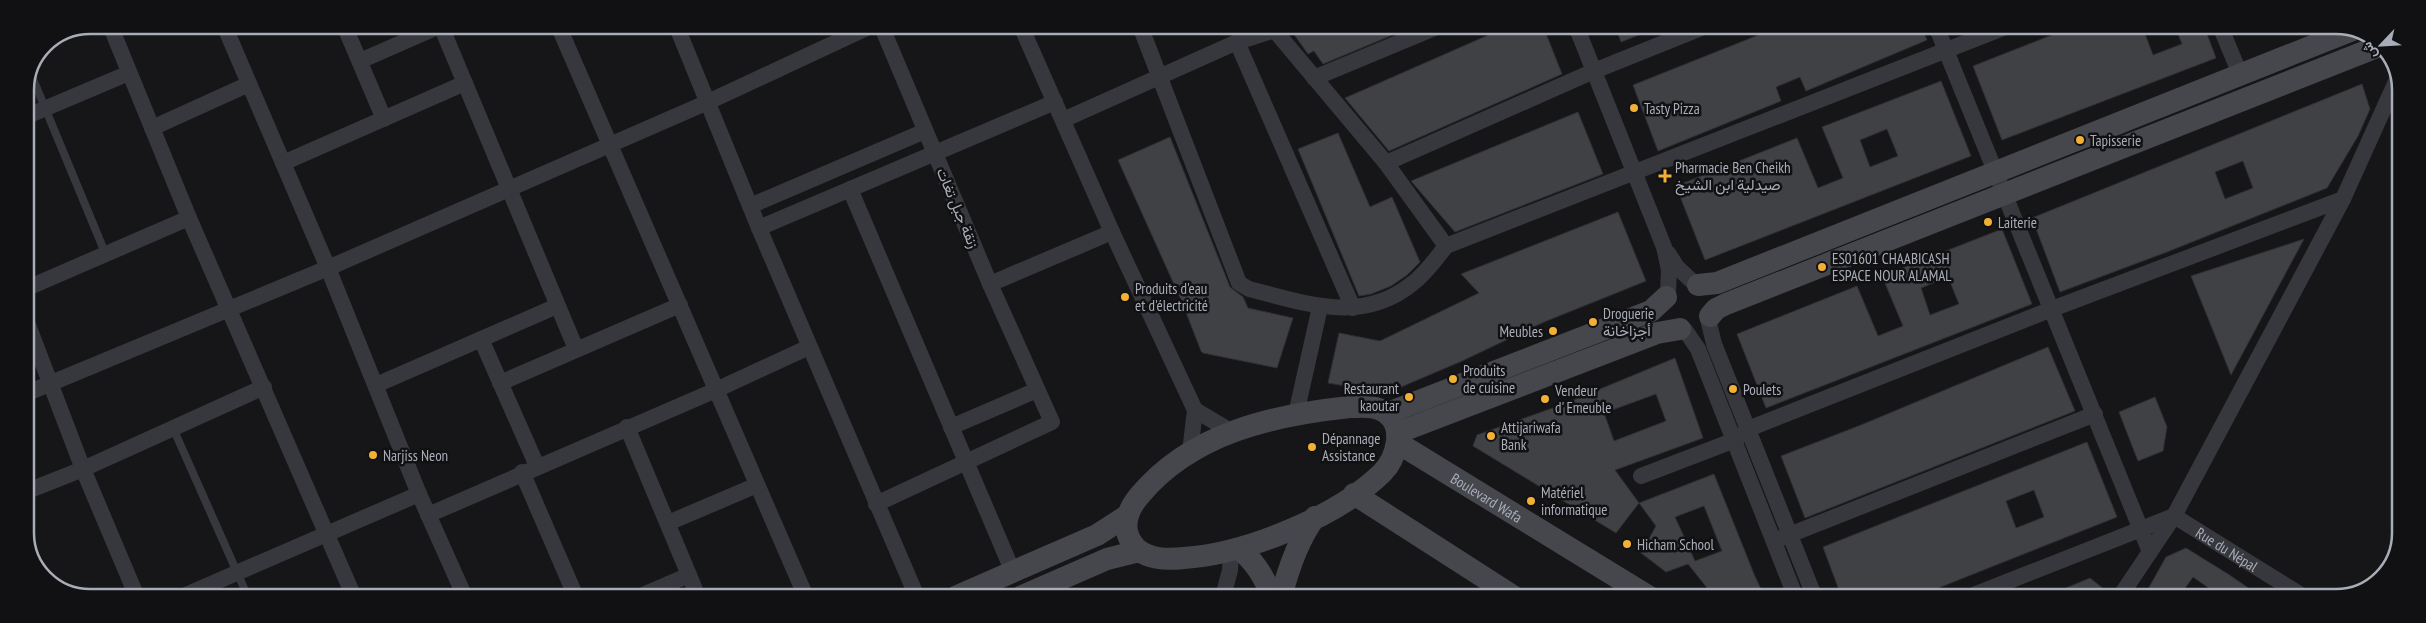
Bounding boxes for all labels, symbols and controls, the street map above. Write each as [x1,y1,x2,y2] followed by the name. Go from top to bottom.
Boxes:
[2356,20,2406,70] north arrow
[2357,39,2381,62] text: ش
[1644,99,1700,118] place label: Tasty Pizza
[1628,102,1640,114] marker: Tasty Pizza
[2090,131,2141,150] place label: Tapisserie
[2074,134,2086,146] marker: Tapisserie
[1675,158,1791,196] place label: Pharmacie Ben Cheikh صيدلية ابن الشيخ
[933,165,983,251] street label: زنقة جبل تغات
[1659,170,1671,182] marker: Pharmacie Ben Cheikh صيدلية ابن الشيخ
[1998,213,2037,232] place label: Laiterie
[1982,216,1994,228] marker: Laiterie
[1832,249,1952,285] place label: ES01601 CHAABICASH ESPACE NOUR ALAMAL
[1816,261,1828,273] marker: ES01601 CHAABICASH ESPACE NOUR ALAMAL
[1135,279,1208,315] place label: Produits d'eau et d'électricité
[1119,291,1131,303] marker: Produits d'eau et d'électricité
[1603,304,1654,340] place label: Droguerie أجزاخانة
[1587,316,1599,328] marker: Droguerie أجزاخانة
[1499,322,1543,341] place label: Meubles
[1547,325,1559,337] marker: Meubles
[1463,361,1515,397] place label: Produits de cuisine
[1447,373,1459,385] marker: Produits de cuisine
[1344,379,1400,415] place label: Restaurant kaoutar
[1743,380,1781,399] place label: Poulets
[1554,381,1612,417] place label: Vendeur d' Emeuble
[1727,383,1739,395] marker: Poulets
[1403,391,1415,403] marker: Restaurant kaoutar
[1539,393,1551,405] marker: Vendeur d' Emeuble
[1501,418,1561,454] place label: Attijariwafa Bank
[1322,429,1380,465] place label: Dépannage Assistance
[1485,430,1497,442] marker: Attijariwafa Bank
[1306,441,1318,453] marker: Dépannage Assistance
[383,446,448,465] place label: Narjiss Neon
[367,449,379,461] marker: Narjiss Neon
[1447,468,1526,526] street label: Boulevard Wafa
[1541,483,1608,519] place label: Matériel informatique
[1525,495,1537,507] marker: Matériel informatique
[2192,522,2262,576] street label: Rue du Népal
[1637,535,1715,554] place label: Hicham School
[1621,538,1633,550] marker: Hicham School

